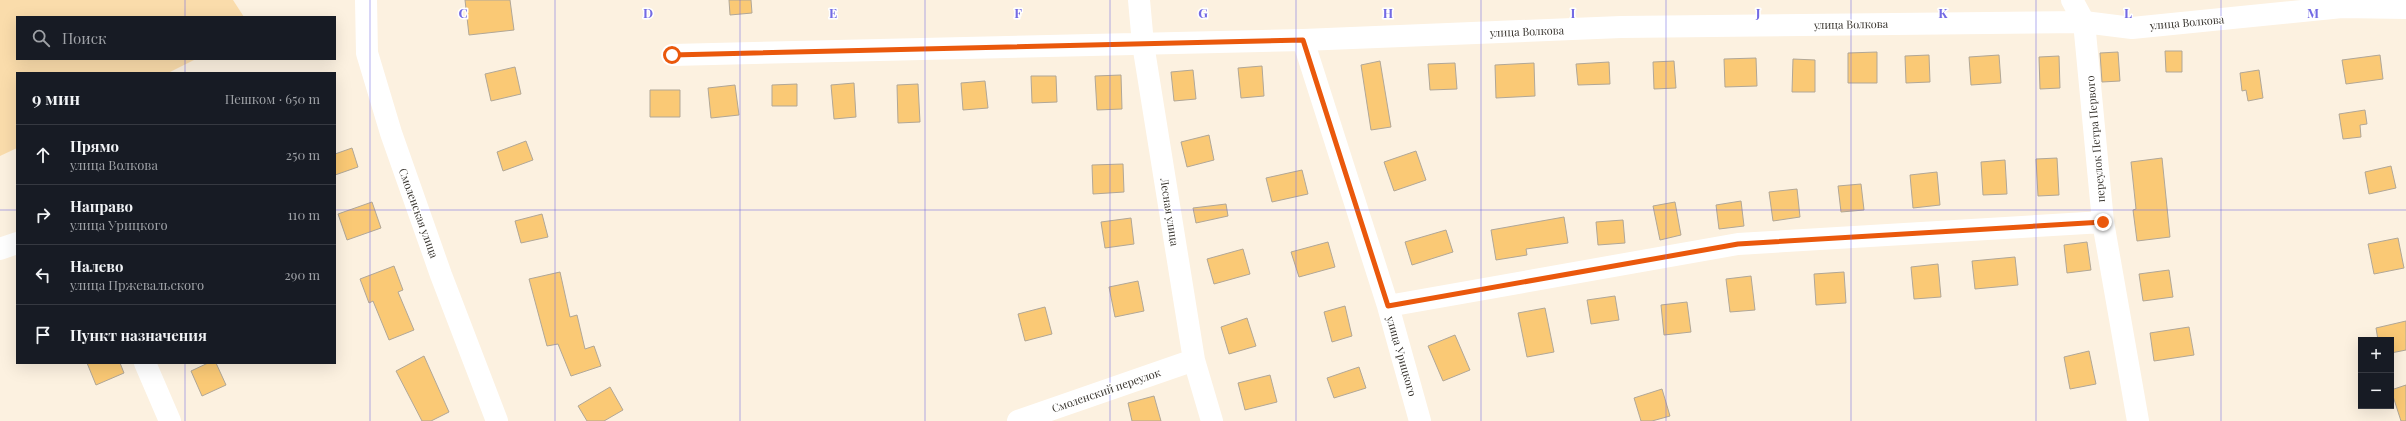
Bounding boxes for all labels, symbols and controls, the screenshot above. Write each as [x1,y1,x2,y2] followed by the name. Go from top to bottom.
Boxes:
[458,4,468,21] text: C
[643,4,653,21] text: D
[829,4,837,21] text: E
[1014,4,1022,21] text: F
[1198,4,1208,21] text: G
[1383,4,1393,21] text: H
[1571,4,1576,21] text: I
[1755,4,1761,21] text: J
[1938,4,1948,21] text: K
[2124,4,2132,21] text: L
[2307,4,2319,21] text: M
[2148,11,2225,33] street label: улица Волкова
[16,16,336,60] search box
[1813,16,1889,32] street label: улица Волкова
[1489,22,1565,40] street label: улица Волкова
[30,27,52,49] icon: search
[62,28,107,48] text: Поиск
[663,46,681,64] route start
[2082,75,2108,203] street label: переулок Петра Первого
[32,87,80,109] text: 9 мин
[225,90,320,107] text: Пешком · 650 m
[70,136,119,156] text: Прямо
[32,144,54,166] icon: ahead
[286,146,320,163] text: 250 m
[70,156,158,173] text: улица Волкова
[396,166,442,260] street label: Смоленская улица
[1157,176,1183,248] street label: Лесная улица
[70,196,133,216] text: Направо
[32,204,54,226] icon: right
[288,206,320,223] text: 110 m
[2094,213,2112,231] route end
[70,216,168,233] text: улица Урицкого
[70,256,123,276] text: Налево
[32,264,54,286] icon: left
[285,266,320,283] text: 290 m
[70,276,204,293] text: улица Пржевальского
[1383,313,1421,398] street label: улица Урицкого
[32,324,54,346] icon: arrive
[70,325,207,345] text: Пункт назначения
[2358,337,2394,409] map controls
[2358,337,2394,373] button: +
[1050,364,1163,416] street label: Смоленский переулок
[2358,373,2394,409] button: −

